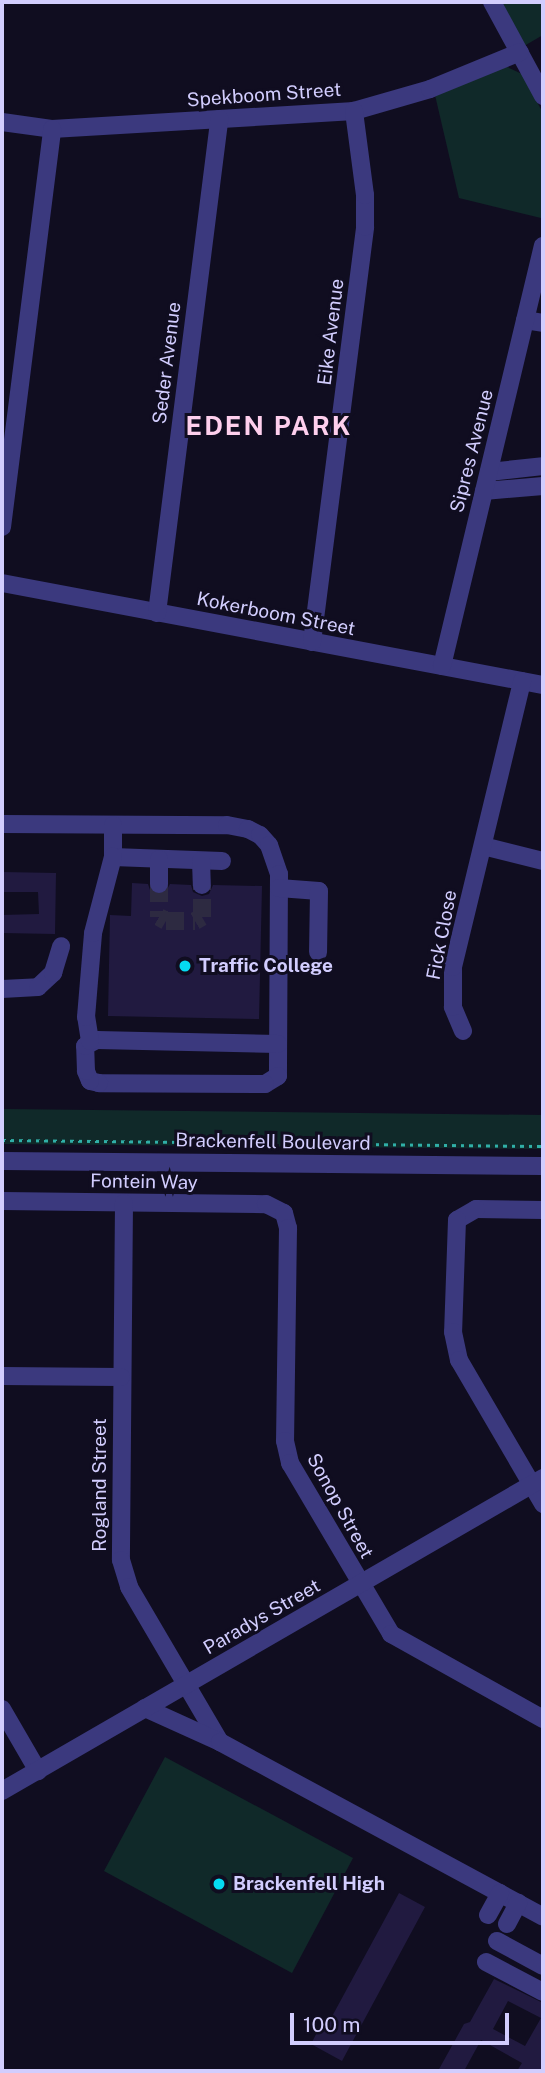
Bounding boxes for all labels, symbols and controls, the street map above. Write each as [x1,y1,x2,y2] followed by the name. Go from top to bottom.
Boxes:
[186,78,342,112] street label: Spekboom Street
[313,277,349,387] street label: Eike Avenue
[148,301,186,425] street label: Seder Avenue
[446,387,498,515] street label: Sipres Avenue
[187,410,351,442] district label: EDEN PARK
[195,587,357,641] street label: Kokerboom Street
[422,888,462,982] street label: Fick Close
[199,955,333,977] place label: Traffic College
[177,958,193,974] marker: Traffic College
[175,1129,371,1155] street label: Brackenfell Boulevard
[90,1170,198,1194] street label: Fontein Way
[89,1418,111,1552] street label: Rogland Street
[302,1449,378,1563] street label: Sonop Street
[200,1574,324,1660] street label: Paradys Street
[233,1873,385,1895] place label: Brackenfell High
[211,1876,227,1892] marker: Brackenfell High
[293,2000,512,2044] scale bar
[303,2012,360,2037] text: 100 m

